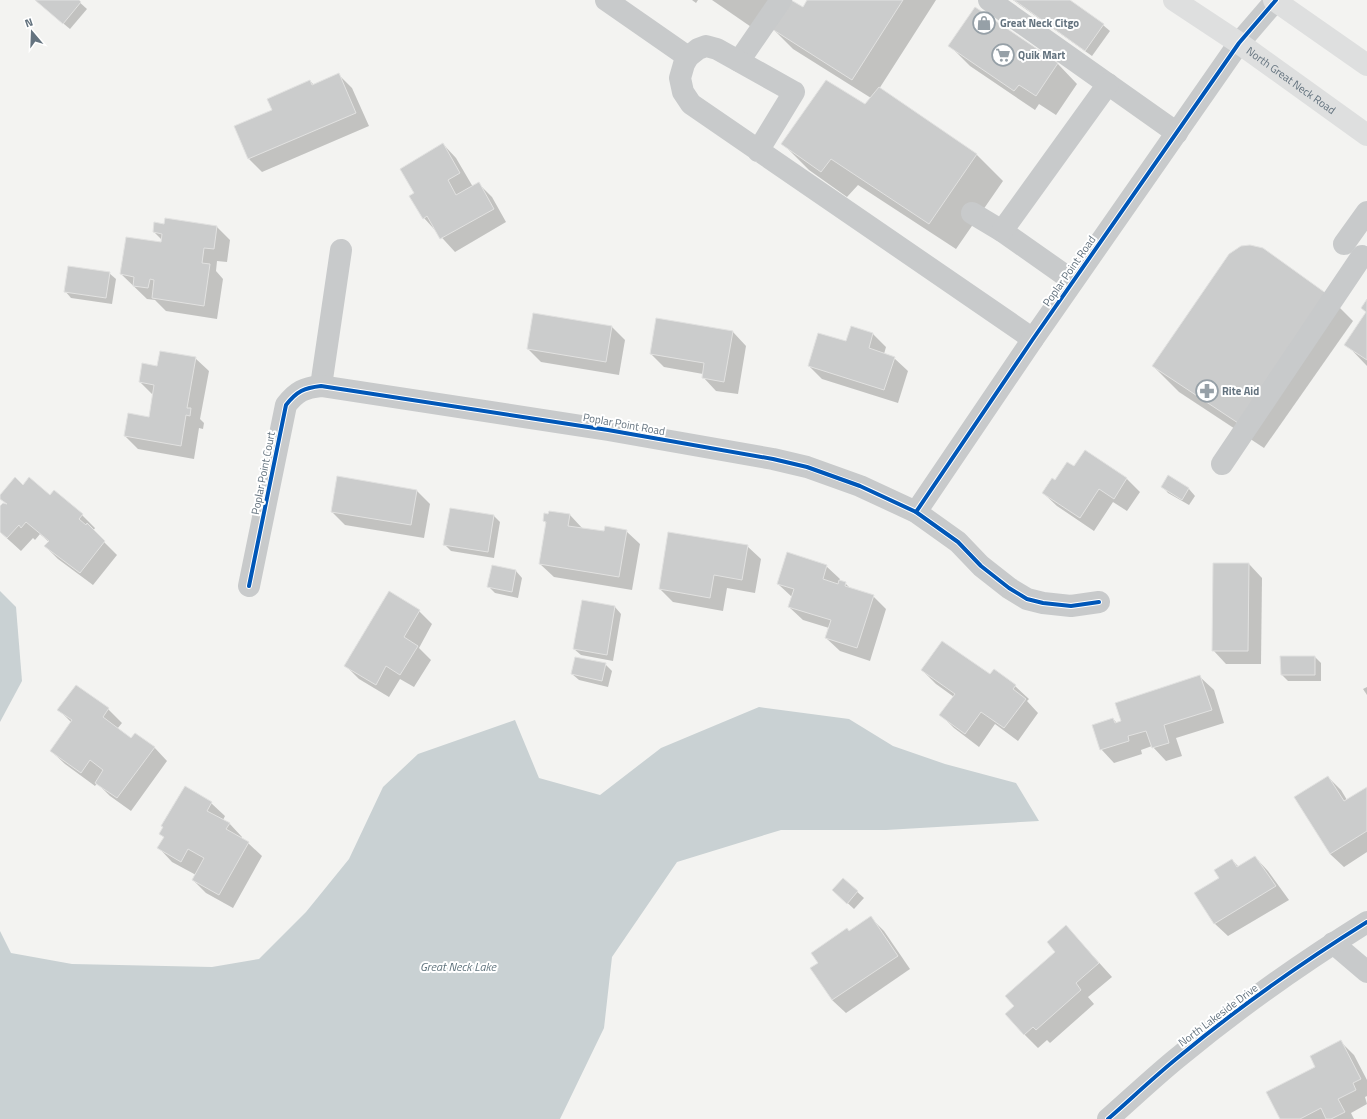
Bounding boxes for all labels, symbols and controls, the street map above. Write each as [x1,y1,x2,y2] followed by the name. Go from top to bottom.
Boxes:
[971,10,997,36] shop icon: Great Neck Citgo
[12,12,52,52] north arrow
[23,14,35,31] text: N
[1000,15,1079,31] place label: Great Neck Citgo
[990,42,1016,68] supermarket icon: Quik Mart
[1243,43,1339,118] street label: North Great Neck Road
[1018,47,1065,63] place label: Quik Mart
[1039,232,1099,310] street label: Poplar Point Road
[1194,378,1220,404] pharmacy icon: Rite Aid
[1222,383,1259,399] place label: Rite Aid
[582,409,666,439] street label: Poplar Point Road
[247,430,279,516] street label: Poplar Point Court
[420,957,498,976] water label: Great Neck Lake
[1175,979,1262,1050] street label: North Lakeside Drive

